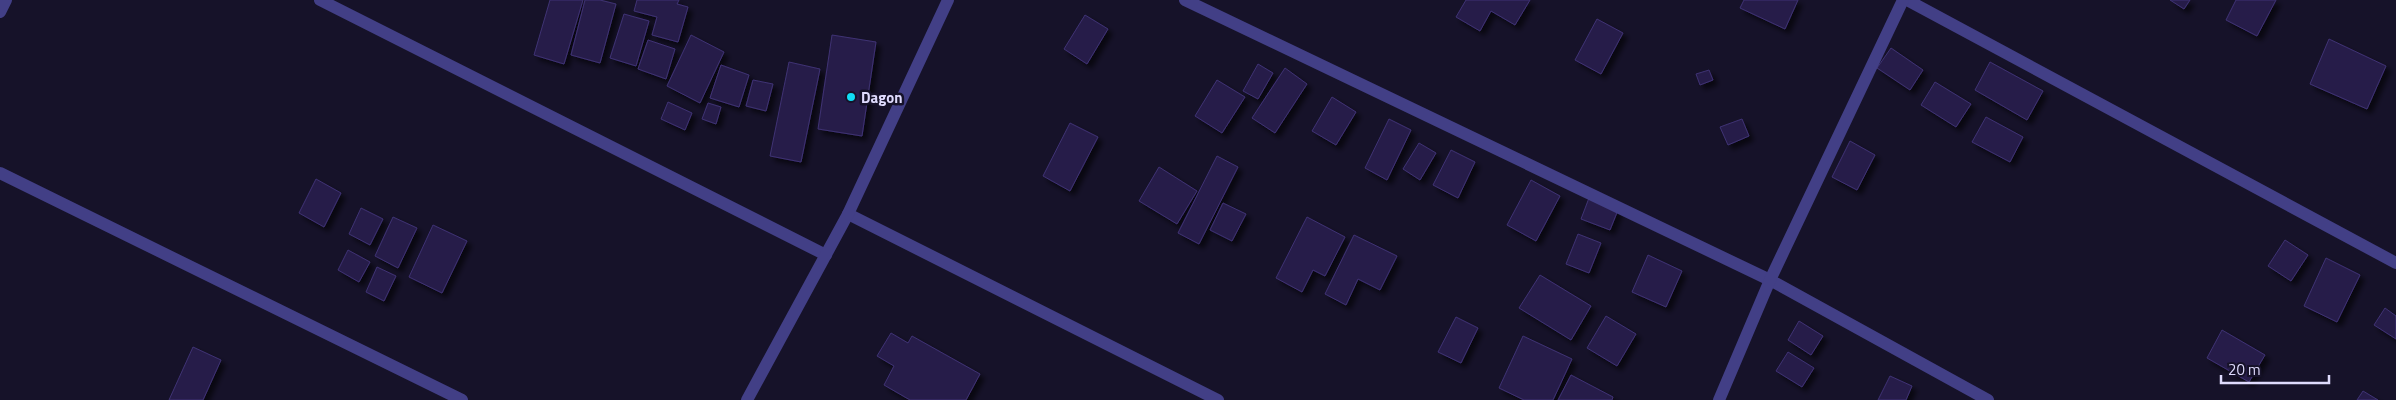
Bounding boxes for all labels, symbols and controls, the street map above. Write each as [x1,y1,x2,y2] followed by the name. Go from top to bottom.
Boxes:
[861,86,903,109] place label: Dagon
[845,91,857,103] marker: Dagon
[2221,352,2328,384] scale bar
[2228,358,2261,381] text: 20 m

